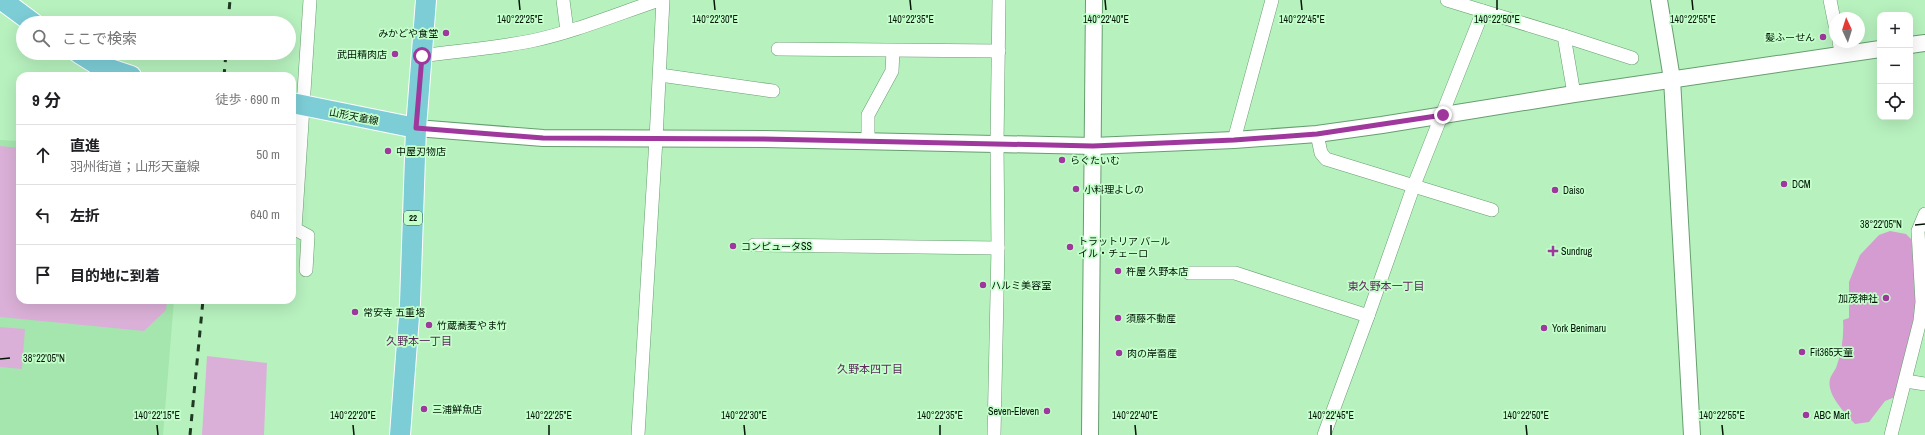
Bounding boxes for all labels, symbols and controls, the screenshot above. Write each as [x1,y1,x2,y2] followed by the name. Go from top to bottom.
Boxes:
[1829,12,1865,48] north arrow
[1877,12,1913,120] map controls
[1877,12,1913,48] button: +
[497,13,543,26] text: 140°22'25"E
[692,13,738,26] text: 140°22'30"E
[888,13,934,26] text: 140°22'35"E
[1083,13,1129,26] text: 140°22'40"E
[1279,13,1325,26] text: 140°22'45"E
[1474,13,1520,26] text: 140°22'50"E
[1670,13,1716,26] text: 140°22'55"E
[16,16,296,60] search box
[30,27,52,49] icon: search
[378,27,438,40] place label: みかどや食堂
[62,28,137,49] text: ここで検索
[441,28,451,38] marker: みかどや食堂
[1765,31,1815,44] place label: 髪ふーせん
[1818,32,1828,42] marker: 髪ふーせん
[413,47,431,65] route start
[337,48,387,61] place label: 武田精肉店
[1877,48,1913,84] button: −
[390,49,400,59] marker: 武田精肉店
[1877,84,1913,120] button: locate
[32,88,61,111] text: 9 分
[215,91,280,108] text: 徒歩 · 690 m
[328,105,380,128] street label: 山形天童線
[1434,106,1452,124] route end
[70,135,100,156] text: 直進
[32,144,54,166] icon: ahead
[396,145,446,158] place label: 中屋刃物店
[256,146,280,163] text: 50 m
[383,146,393,156] marker: 中屋刃物店
[1070,154,1120,167] place label: らぐたいむ
[1057,155,1067,165] marker: らぐたいむ
[70,158,200,175] text: 羽州街道；山形天童線
[1792,178,1811,191] place label: DCM
[1779,179,1789,189] marker: DCM
[1084,183,1144,196] place label: 小料理よしの
[1071,184,1081,194] marker: 小料理よしの
[1563,184,1585,197] place label: Daiso
[1550,185,1560,195] marker: Daiso
[32,204,54,226] icon: left
[70,205,100,226] text: 左折
[250,206,280,223] text: 640 m
[404,211,422,225] road number: 22
[1860,218,1902,231] text: 38°22'05"N
[1078,235,1170,260] place label: トラットリア バール イル・チェーロ
[741,240,812,253] place label: コンピュータSS
[728,241,738,251] marker: コンピュータSS
[1065,242,1075,252] marker: トラットリア バール イル・チェーロ
[1561,245,1592,258] place label: Sundrug
[1548,246,1558,256] marker: Sundrug
[32,264,54,286] icon: arrive
[70,265,160,286] text: 目的地に到着
[1126,265,1188,278] place label: 杵屋 久野本店
[1113,266,1123,276] marker: 杵屋 久野本店
[991,279,1051,292] place label: ハルミ美容室
[1348,279,1425,293] district label: 東久野本一丁目
[978,280,988,290] marker: ハルミ美容室
[1838,292,1878,305] place label: 加茂神社
[1881,293,1891,303] marker: 加茂神社
[363,306,425,319] place label: 常安寺 五重塔
[350,307,360,317] marker: 常安寺 五重塔
[1126,312,1176,325] place label: 須藤不動産
[1113,313,1123,323] marker: 須藤不動産
[437,319,507,332] place label: 竹蔵蕎麦やま竹
[424,320,434,330] marker: 竹蔵蕎麦やま竹
[1552,322,1606,335] place label: York Benimaru
[1539,323,1549,333] marker: York Benimaru
[386,334,452,348] district label: 久野本一丁目
[1810,346,1853,359] place label: Fit365天童
[1127,347,1177,360] place label: 肉の岸畜産
[1797,347,1807,357] marker: Fit365天童
[1114,348,1124,358] marker: 肉の岸畜産
[23,352,65,365] text: 38°22'05"N
[837,362,903,376] district label: 久野本四丁目
[432,403,482,416] place label: 三浦鮮魚店
[419,404,429,414] marker: 三浦鮮魚店
[988,405,1039,418] place label: Seven-Eleven
[1042,406,1052,416] marker: Seven-Eleven
[134,409,180,422] text: 140°22'15"E
[330,409,376,422] text: 140°22'20"E
[526,409,572,422] text: 140°22'25"E
[721,409,767,422] text: 140°22'30"E
[917,409,963,422] text: 140°22'35"E
[1112,409,1158,422] text: 140°22'40"E
[1308,409,1354,422] text: 140°22'45"E
[1503,409,1549,422] text: 140°22'50"E
[1699,409,1745,422] text: 140°22'55"E
[1813,409,1850,422] place label: ABC Mart
[1801,410,1811,420] marker: ABC Mart

